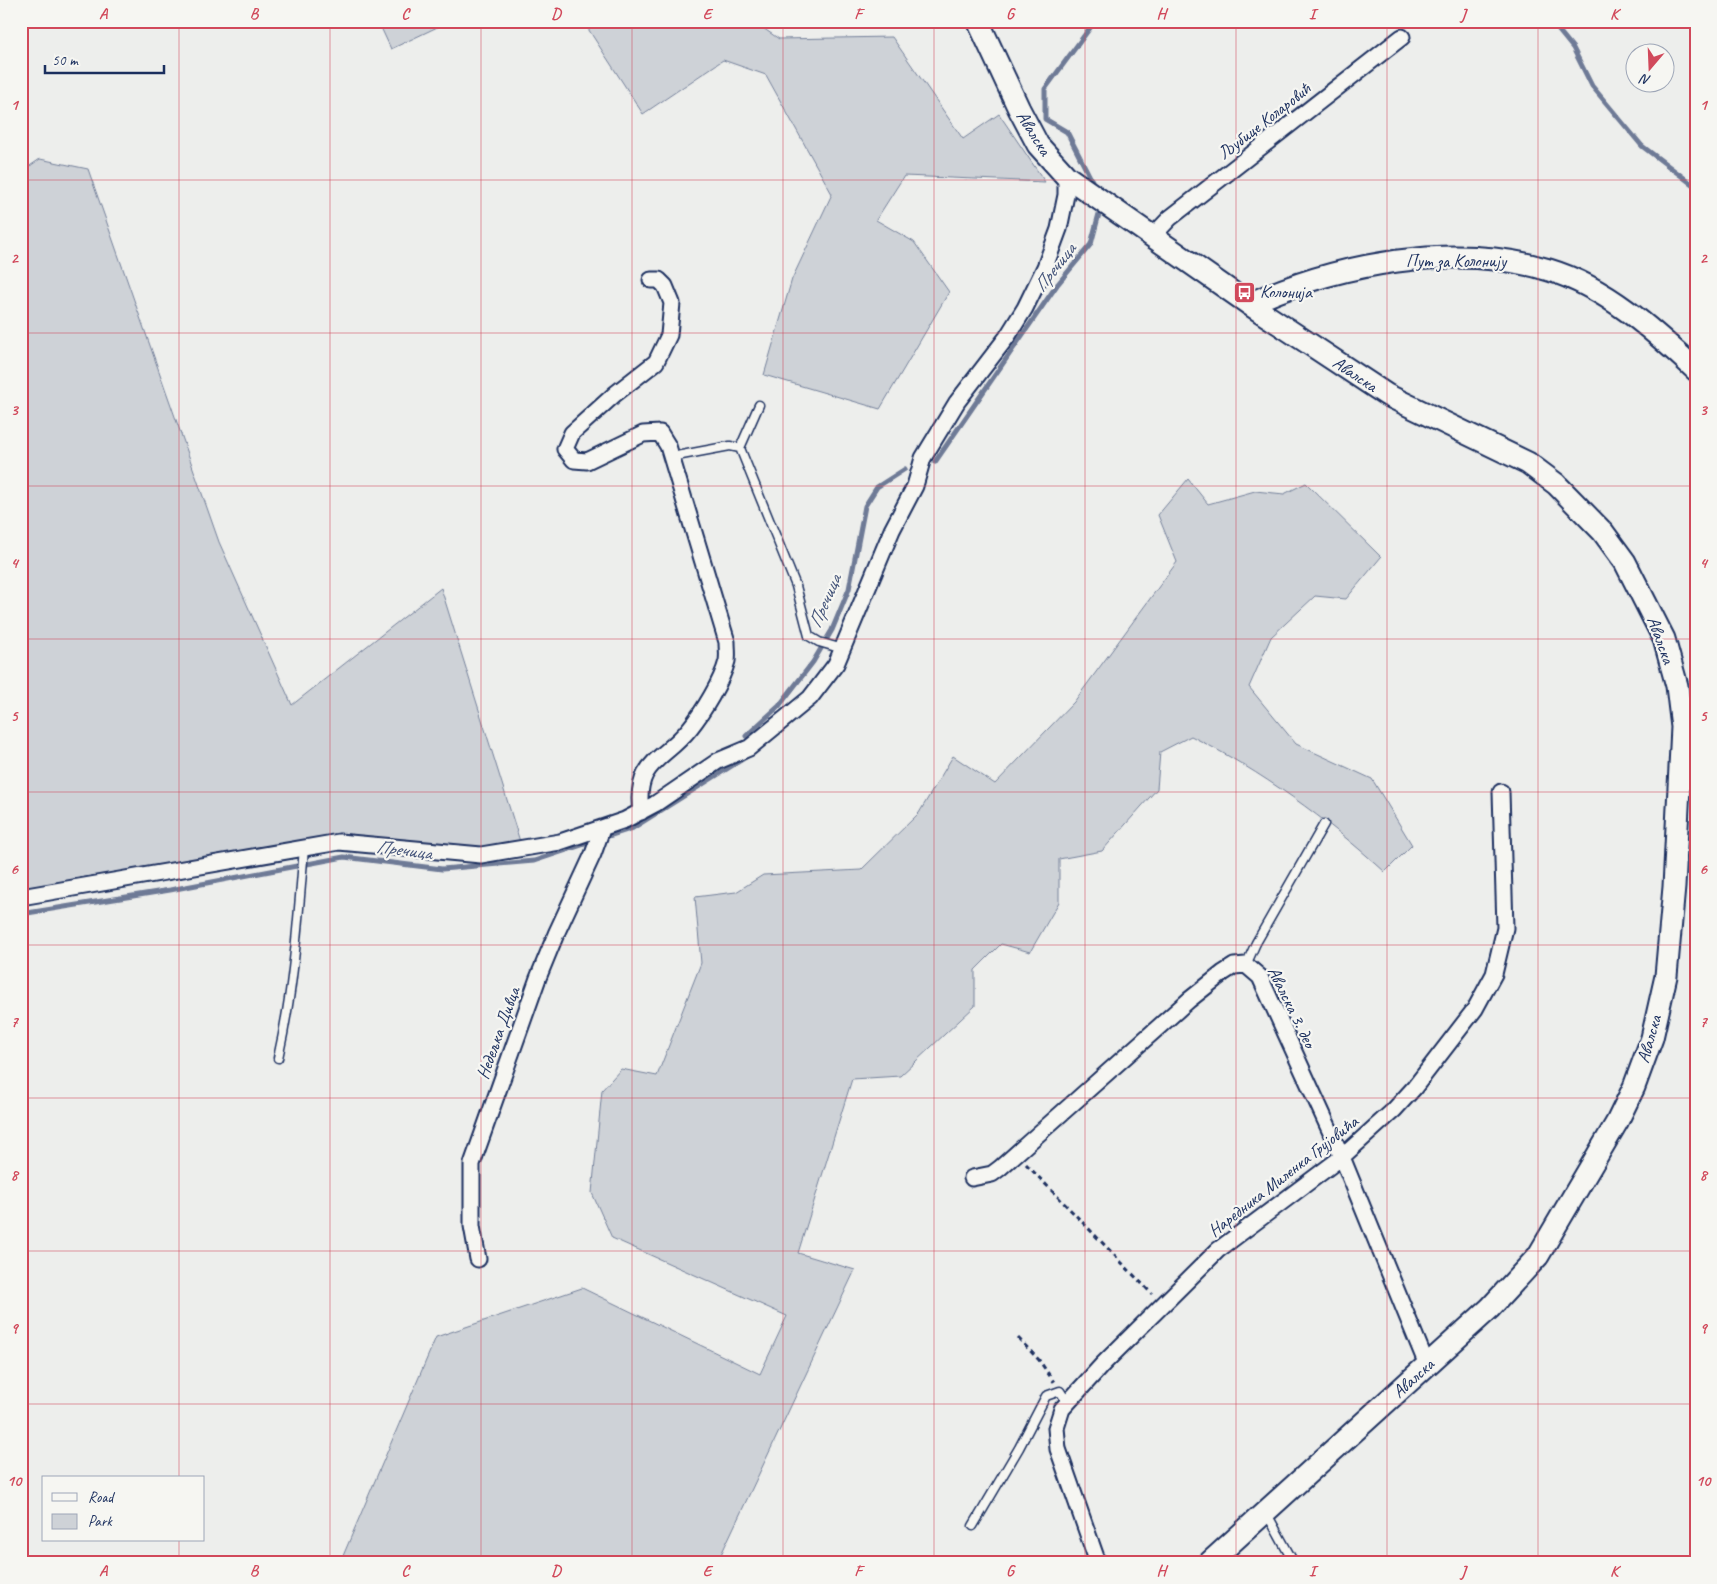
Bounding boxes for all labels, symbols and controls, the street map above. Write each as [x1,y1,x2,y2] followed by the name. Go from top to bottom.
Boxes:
[99,4,109,24] text: A
[250,4,260,24] text: B
[401,4,411,24] text: C
[551,4,562,24] text: D
[703,4,714,24] text: E
[854,4,865,24] text: F
[1006,4,1016,24] text: G
[1156,4,1168,24] text: H
[1309,4,1319,24] text: I
[1459,4,1468,24] text: J
[1610,4,1622,24] text: K
[45,42,164,74] scale bar
[1624,42,1674,92] north arrow
[52,51,79,70] text: 50 m
[1637,70,1653,89] text: N
[1213,77,1316,164] street label: Љубице Коларовић
[10,95,19,115] text: 1
[1699,95,1708,115] text: 1
[1012,106,1057,161] street label: Авалска
[1028,237,1083,297] water label: Пречица
[10,248,19,268] text: 2
[1699,248,1708,268] text: 2
[1406,250,1508,273] street label: Пут за Колонију
[1232,280,1256,304] bus stop icon: Колонија
[1260,281,1313,303] place label: Колонија
[1329,351,1383,398] street label: Авалска
[10,400,19,420] text: 3
[1699,400,1708,420] text: 3
[10,553,19,573] text: 4
[1699,553,1708,573] text: 4
[803,569,848,632] water label: Пречица
[1642,613,1680,668] street label: Авалска
[11,706,20,726] text: 5
[1700,706,1709,726] text: 5
[375,835,435,866] water label: Пречица
[10,859,19,879] text: 6
[1699,859,1708,879] text: 6
[1263,963,1322,1053] street label: Авалска 3. део
[471,982,525,1082] street label: Недељка Дивца
[1632,1011,1667,1065] street label: Авалска
[10,1012,19,1032] text: 7
[1699,1012,1708,1032] text: 7
[1204,1110,1363,1241] street label: Наредника Миленка Грујовића
[10,1165,19,1185] text: 8
[1699,1165,1708,1185] text: 8
[10,1318,19,1338] text: 9
[1699,1318,1708,1338] text: 9
[1388,1352,1440,1403] street label: Авалска
[7,1471,23,1491] text: 10
[1696,1471,1712,1491] text: 10
[42,1476,205,1542] legend
[88,1488,115,1507] text: Road
[88,1512,113,1531] text: Park
[99,1561,109,1581] text: A
[250,1561,260,1581] text: B
[401,1561,411,1581] text: C
[551,1561,562,1581] text: D
[703,1561,714,1581] text: E
[854,1561,865,1581] text: F
[1006,1561,1016,1581] text: G
[1156,1561,1168,1581] text: H
[1309,1561,1319,1581] text: I
[1459,1561,1468,1581] text: J
[1610,1561,1622,1581] text: K

